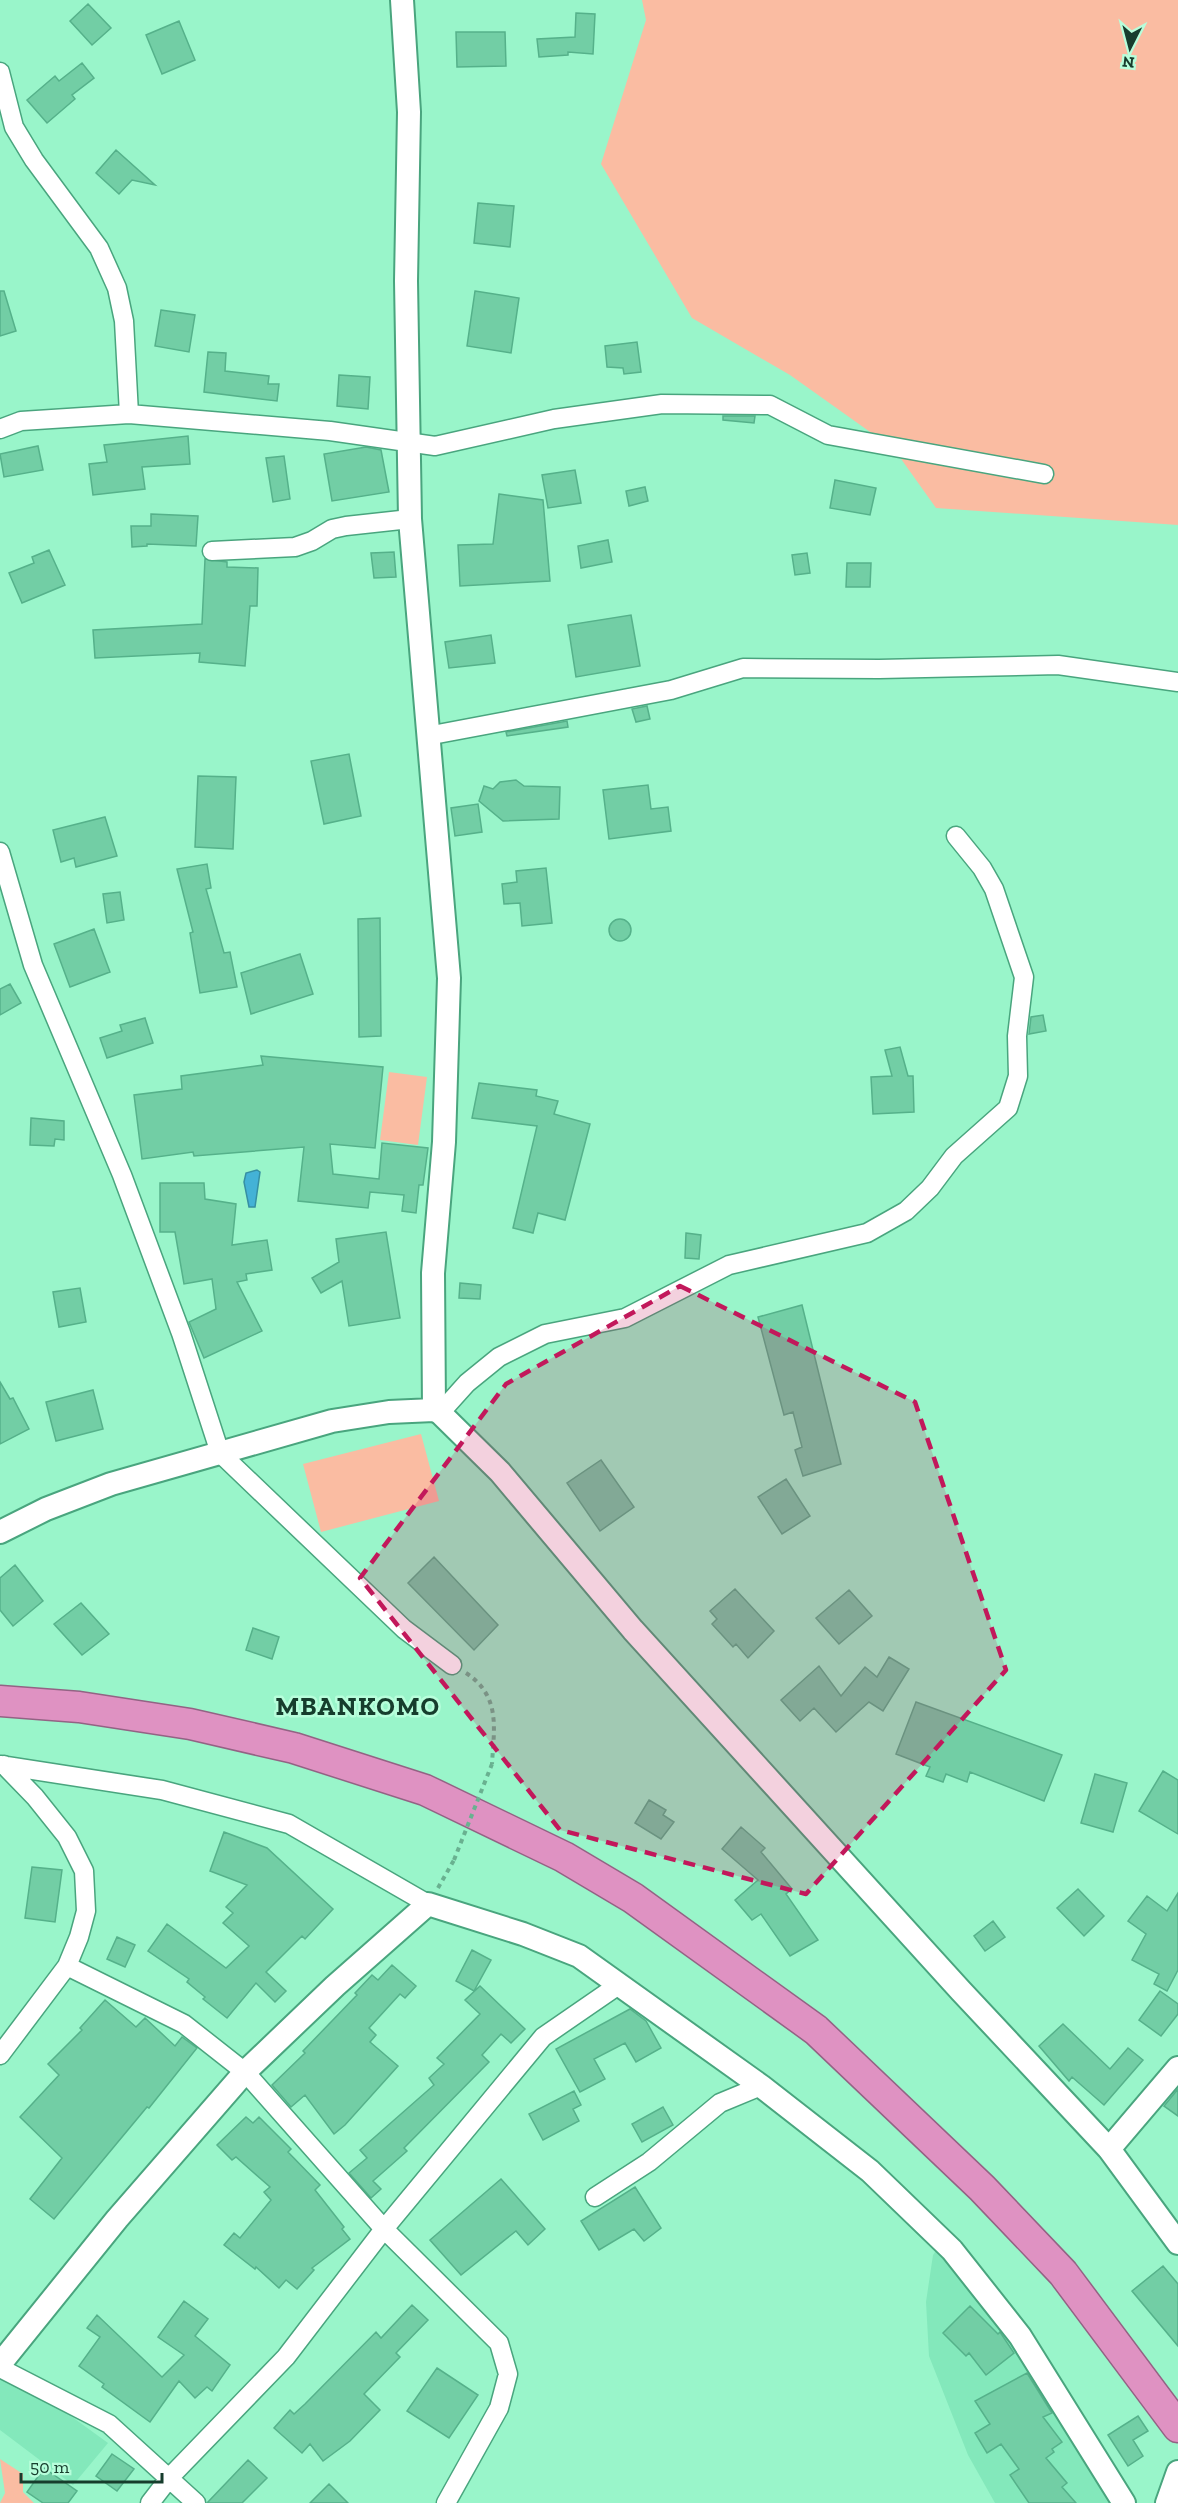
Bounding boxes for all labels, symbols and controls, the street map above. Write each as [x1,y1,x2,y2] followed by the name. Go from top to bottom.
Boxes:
[1100,18,1160,78] north arrow
[1121,52,1136,73] text: N
[275,1690,441,1722] district label: MBANKOMO
[21,2446,162,2484] scale bar
[30,2456,70,2478] text: 50 m

